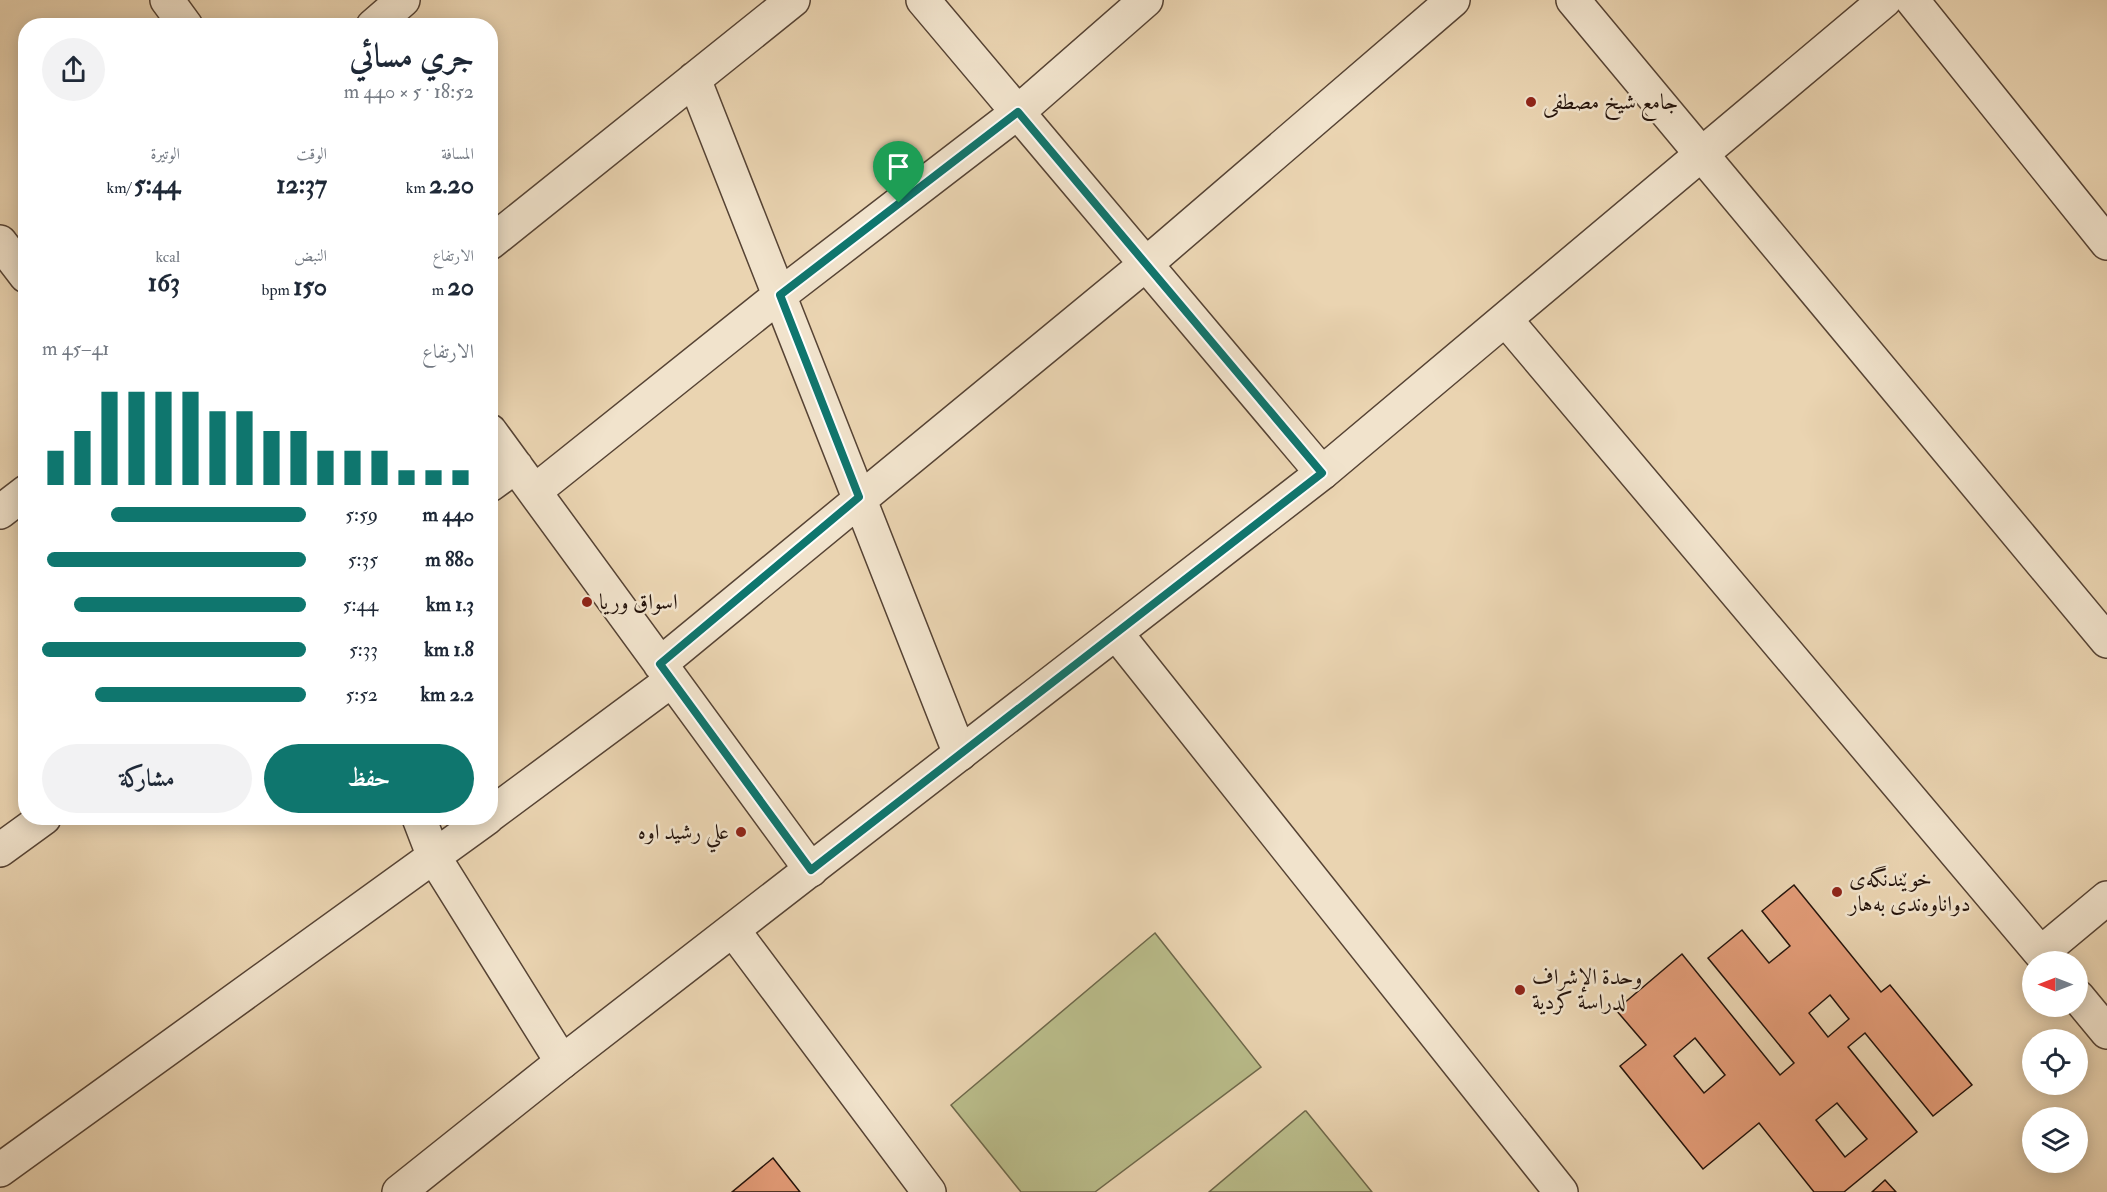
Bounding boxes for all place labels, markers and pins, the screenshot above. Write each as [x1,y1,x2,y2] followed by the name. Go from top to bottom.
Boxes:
[1543,88,1678,121] place label: جامع شيخ مصطفى
[1524,95,1538,109] marker: جامع شيخ مصطفى
[873,141,924,203] pin
[599,588,678,616] place label: اسواق وريا
[580,595,594,609] marker: اسواق وريا
[638,818,729,853] place label: علي رشيد اوه
[734,825,748,839] marker: علي رشيد اوه
[1847,865,1971,918] place label: خوێندنگەی دواناوەندی بەهار
[1830,885,1844,899] marker: خوێندنگەی دواناوەندی بەهار
[1532,963,1642,1016] place label: وحدة الإشراف لدراسة كردية
[1513,983,1527,997] marker: وحدة الإشراف لدراسة كردية

